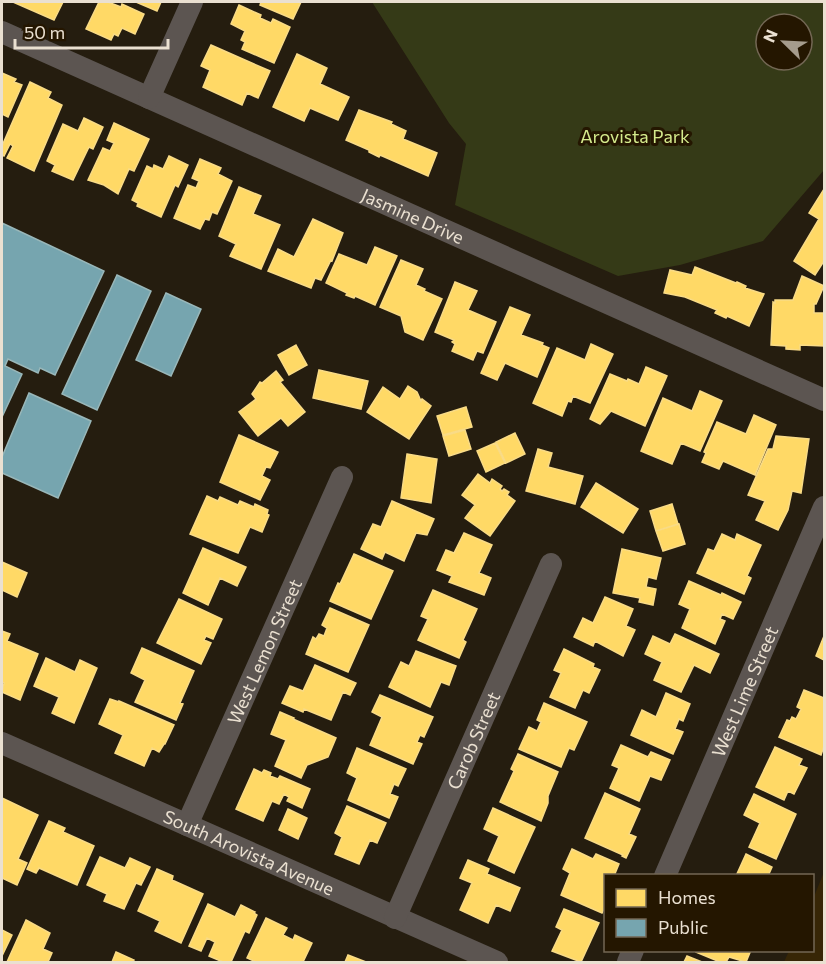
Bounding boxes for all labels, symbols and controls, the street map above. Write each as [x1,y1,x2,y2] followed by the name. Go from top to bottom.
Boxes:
[15,12,168,50] scale bar
[754,12,814,72] north arrow
[24,21,65,43] text: 50 m
[759,26,781,45] text: N
[580,125,690,147] park label: Arovista Park
[358,183,467,248] street label: Jasmine Drive
[222,575,306,727] street label: West Lemon Street
[707,623,782,760] street label: West Lime Street
[442,688,504,793] street label: Carob Street
[160,805,338,900] street label: South Arovista Avenue
[604,874,814,952] legend
[658,886,716,908] text: Homes
[658,916,708,938] text: Public

